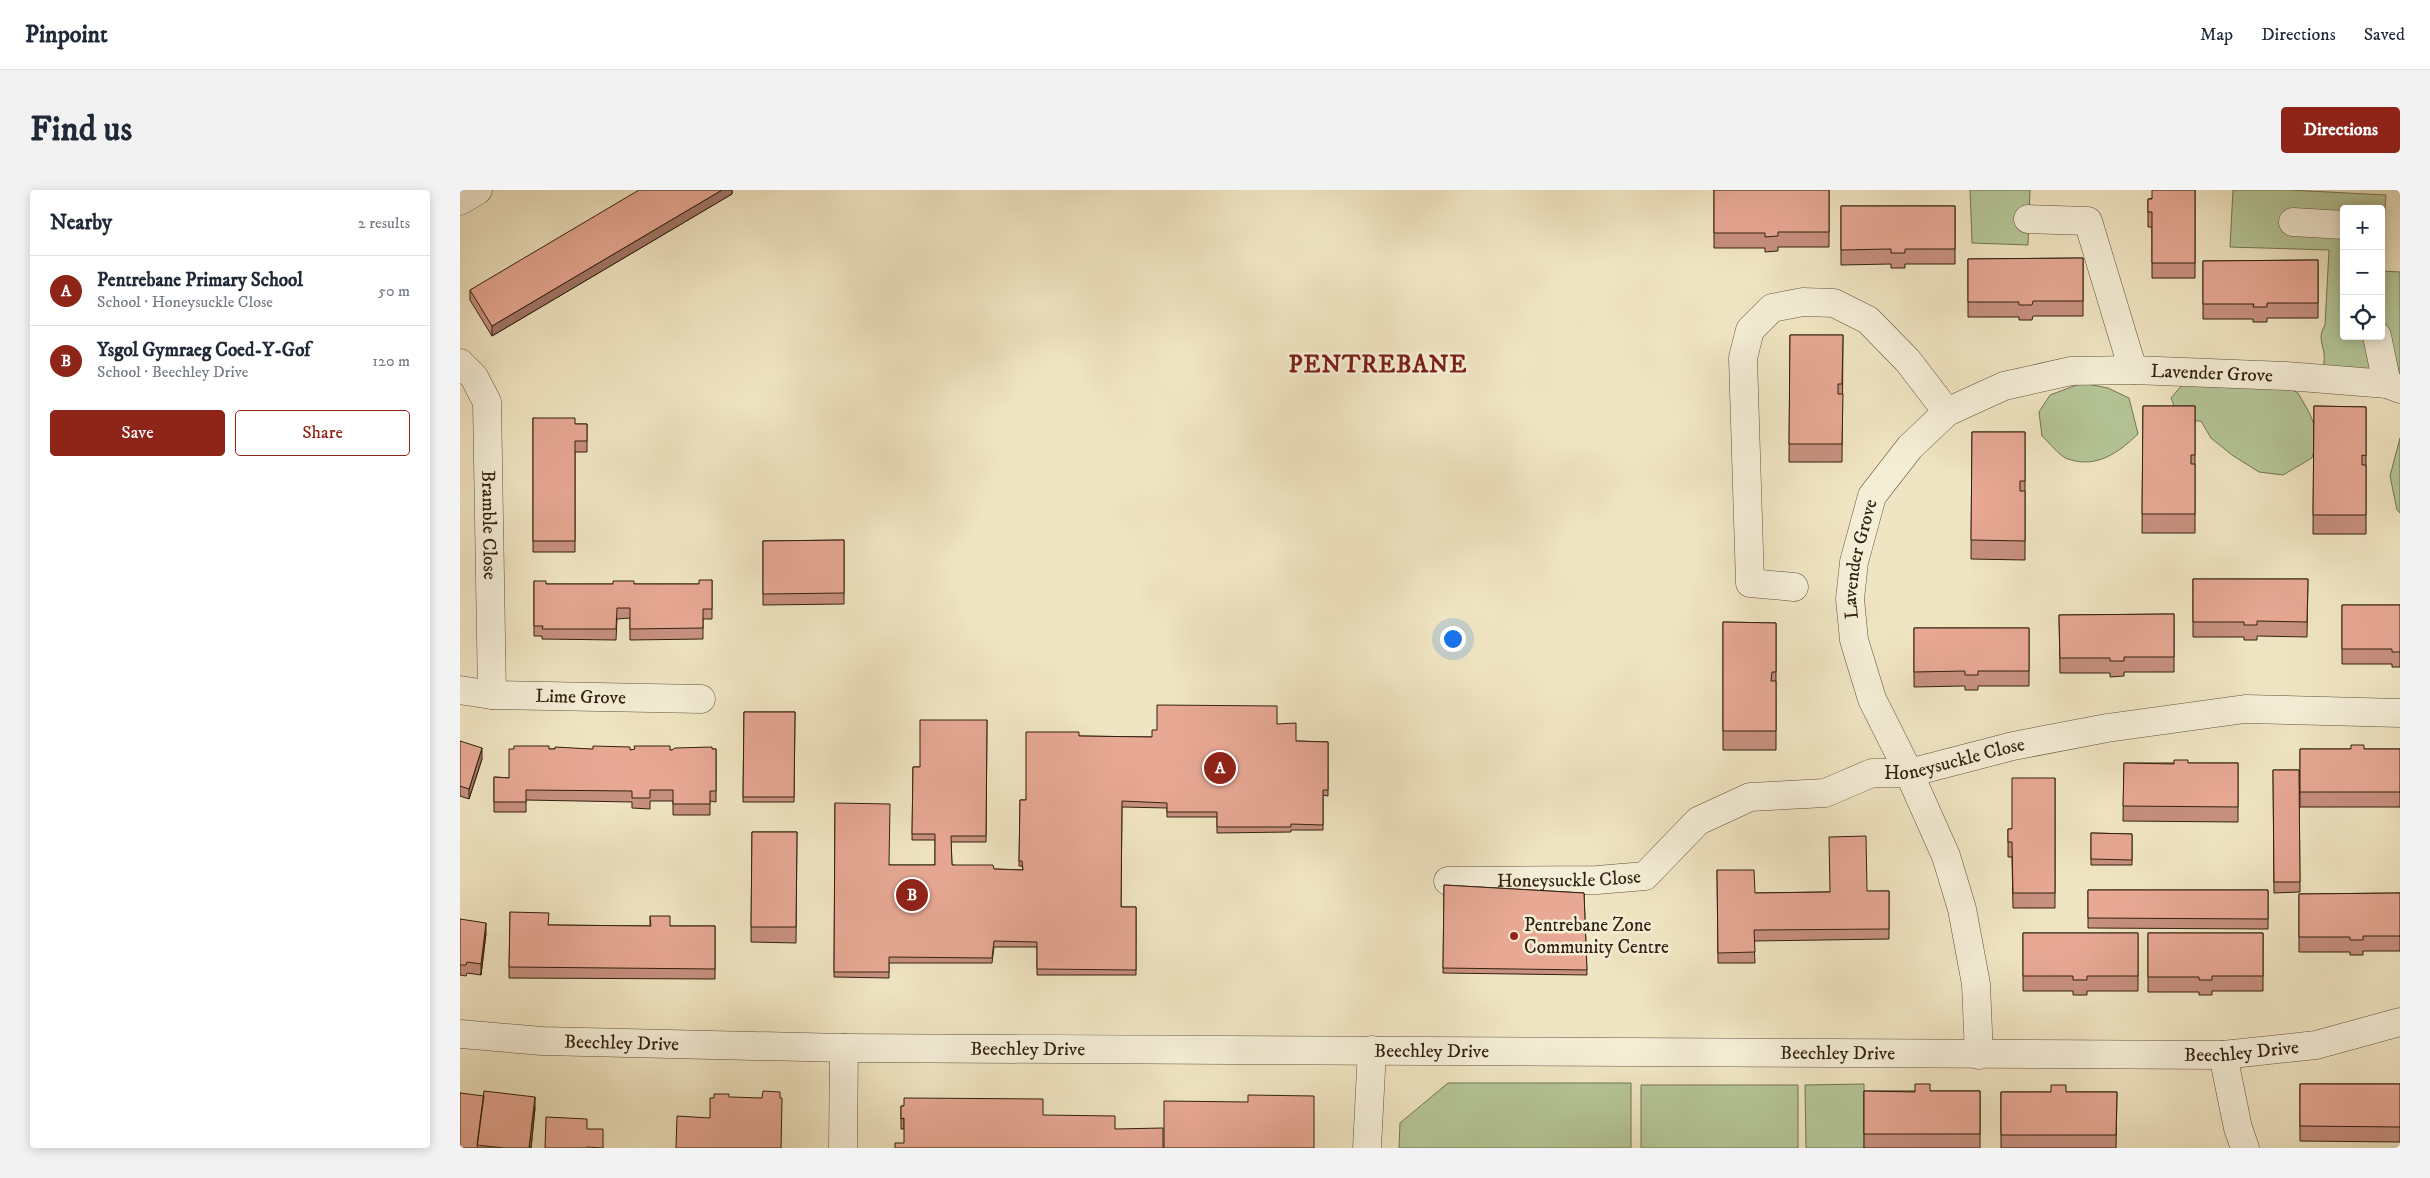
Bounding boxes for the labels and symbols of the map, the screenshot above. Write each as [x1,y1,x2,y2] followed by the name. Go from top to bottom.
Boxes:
[1289,350,1467,380] district label: PENTREBANE
[2150,359,2273,387] street label: Lavender Grove
[477,470,502,580] street label: Bramble Close
[1838,496,1882,620] street label: Lavender Grove
[1440,626,1466,652] your location
[535,684,626,709] street label: Lime Grove
[1884,732,2027,785] street label: Honeysuckle Close
[1204,749,1236,787] pin: A
[1497,865,1642,892] street label: Honeysuckle Close
[896,876,928,914] pin: B
[1524,914,1669,959] place label: Pentrebane Zone Community Centre
[1508,930,1520,942] marker: Pentrebane Zone Community Centre
[564,1030,680,1056] street label: Beechley Drive
[2184,1035,2300,1067] street label: Beechley Drive
[970,1037,1085,1061] street label: Beechley Drive
[1374,1039,1489,1063] street label: Beechley Drive
[1780,1041,1895,1065] street label: Beechley Drive

